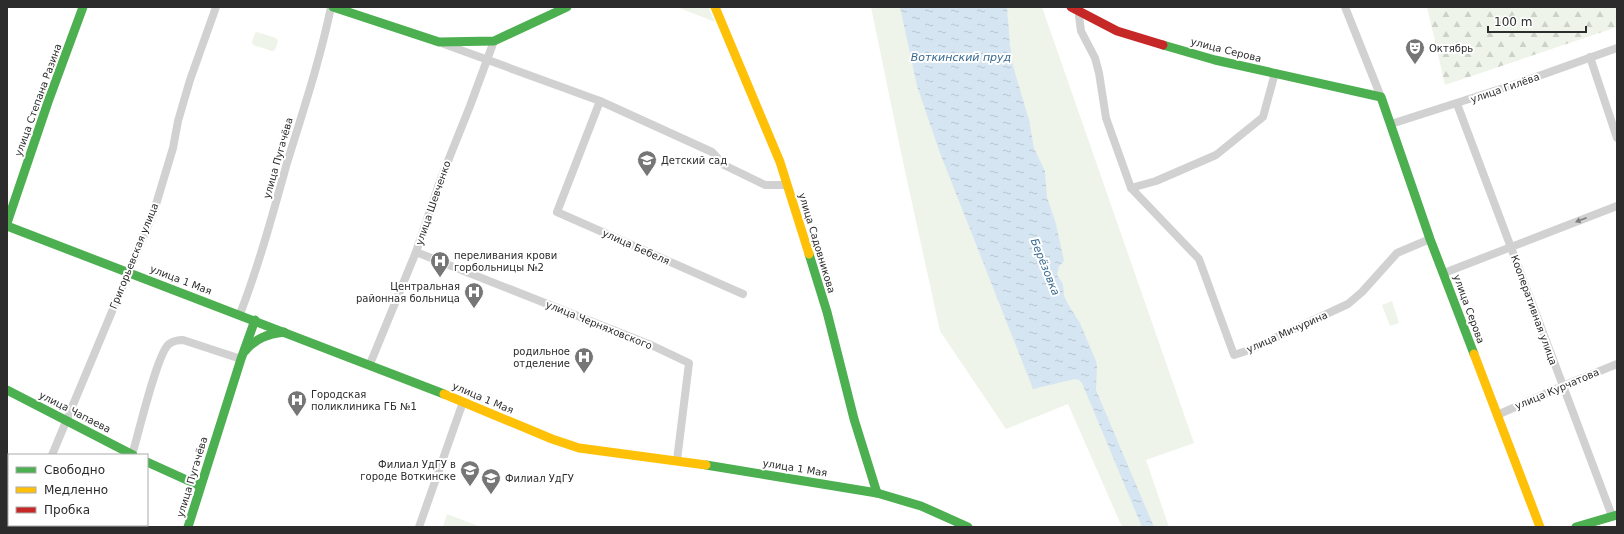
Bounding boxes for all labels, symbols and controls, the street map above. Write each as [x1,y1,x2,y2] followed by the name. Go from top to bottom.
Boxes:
[1488,8,1586,34] scale bar
[1494,15,1532,29] text: 100 m
[1189,36,1263,64] street label: улица Серова
[1404,37,1426,65] theatre icon: Октябрь
[12,42,64,158] street label: улица Степана Разина
[1429,43,1473,54] place label: Октябрь
[911,51,1011,64] water label: Воткинский пруд
[1469,71,1541,105] street label: улица Гилёва
[261,116,295,200] street label: улица Пугачёва
[636,149,658,177] school or university icon: Детский сад
[661,155,727,166] place label: Детский сад
[413,159,453,247] street label: улица Шевченко
[797,192,837,294] street label: улица Садовникова
[108,201,160,311] street label: Григорьевская улица
[1574,217,1586,223] one-way arrow
[601,227,671,267] street label: улица Бебеля
[1028,237,1062,298] water label: Берёзовка
[429,250,451,278] hospital icon: переливания крови горбольницы №2
[454,250,557,273] place label: переливания крови горбольницы №2
[1509,253,1559,367] street label: Кооперативная улица
[149,263,213,297] street label: улица 1 Мая
[1451,273,1487,345] street label: улица Серова
[356,281,460,304] place label: Центральная районная больница
[463,281,485,309] hospital icon: Центральная районная больница
[544,299,654,351] street label: улица Черняховского
[1245,309,1329,355] street label: улица Мичурина
[513,346,570,369] place label: родильное отделение
[573,346,595,374] hospital icon: родильное отделение
[1513,366,1601,412] street label: улица Курчатова
[451,380,515,416] street label: улица 1 Мая
[37,389,113,435] street label: улица Чапаева
[286,389,308,417] hospital icon: Городская поликлиника ГБ №1
[311,389,417,412] place label: Городская поликлиника ГБ №1
[174,435,210,519] street label: улица Пугачёва
[8,454,148,526] legend
[762,457,828,479] street label: улица 1 Мая
[360,459,456,482] place label: Филиал УдГУ в городе Воткинске
[459,459,481,487] school or university icon: Филиал УдГУ в городе Воткинске
[44,463,105,477] text: Свободно
[480,467,502,495] school or university icon: Филиал УдГУ
[505,473,574,484] place label: Филиал УдГУ
[44,483,108,497] text: Медленно
[44,503,90,517] text: Пробка

